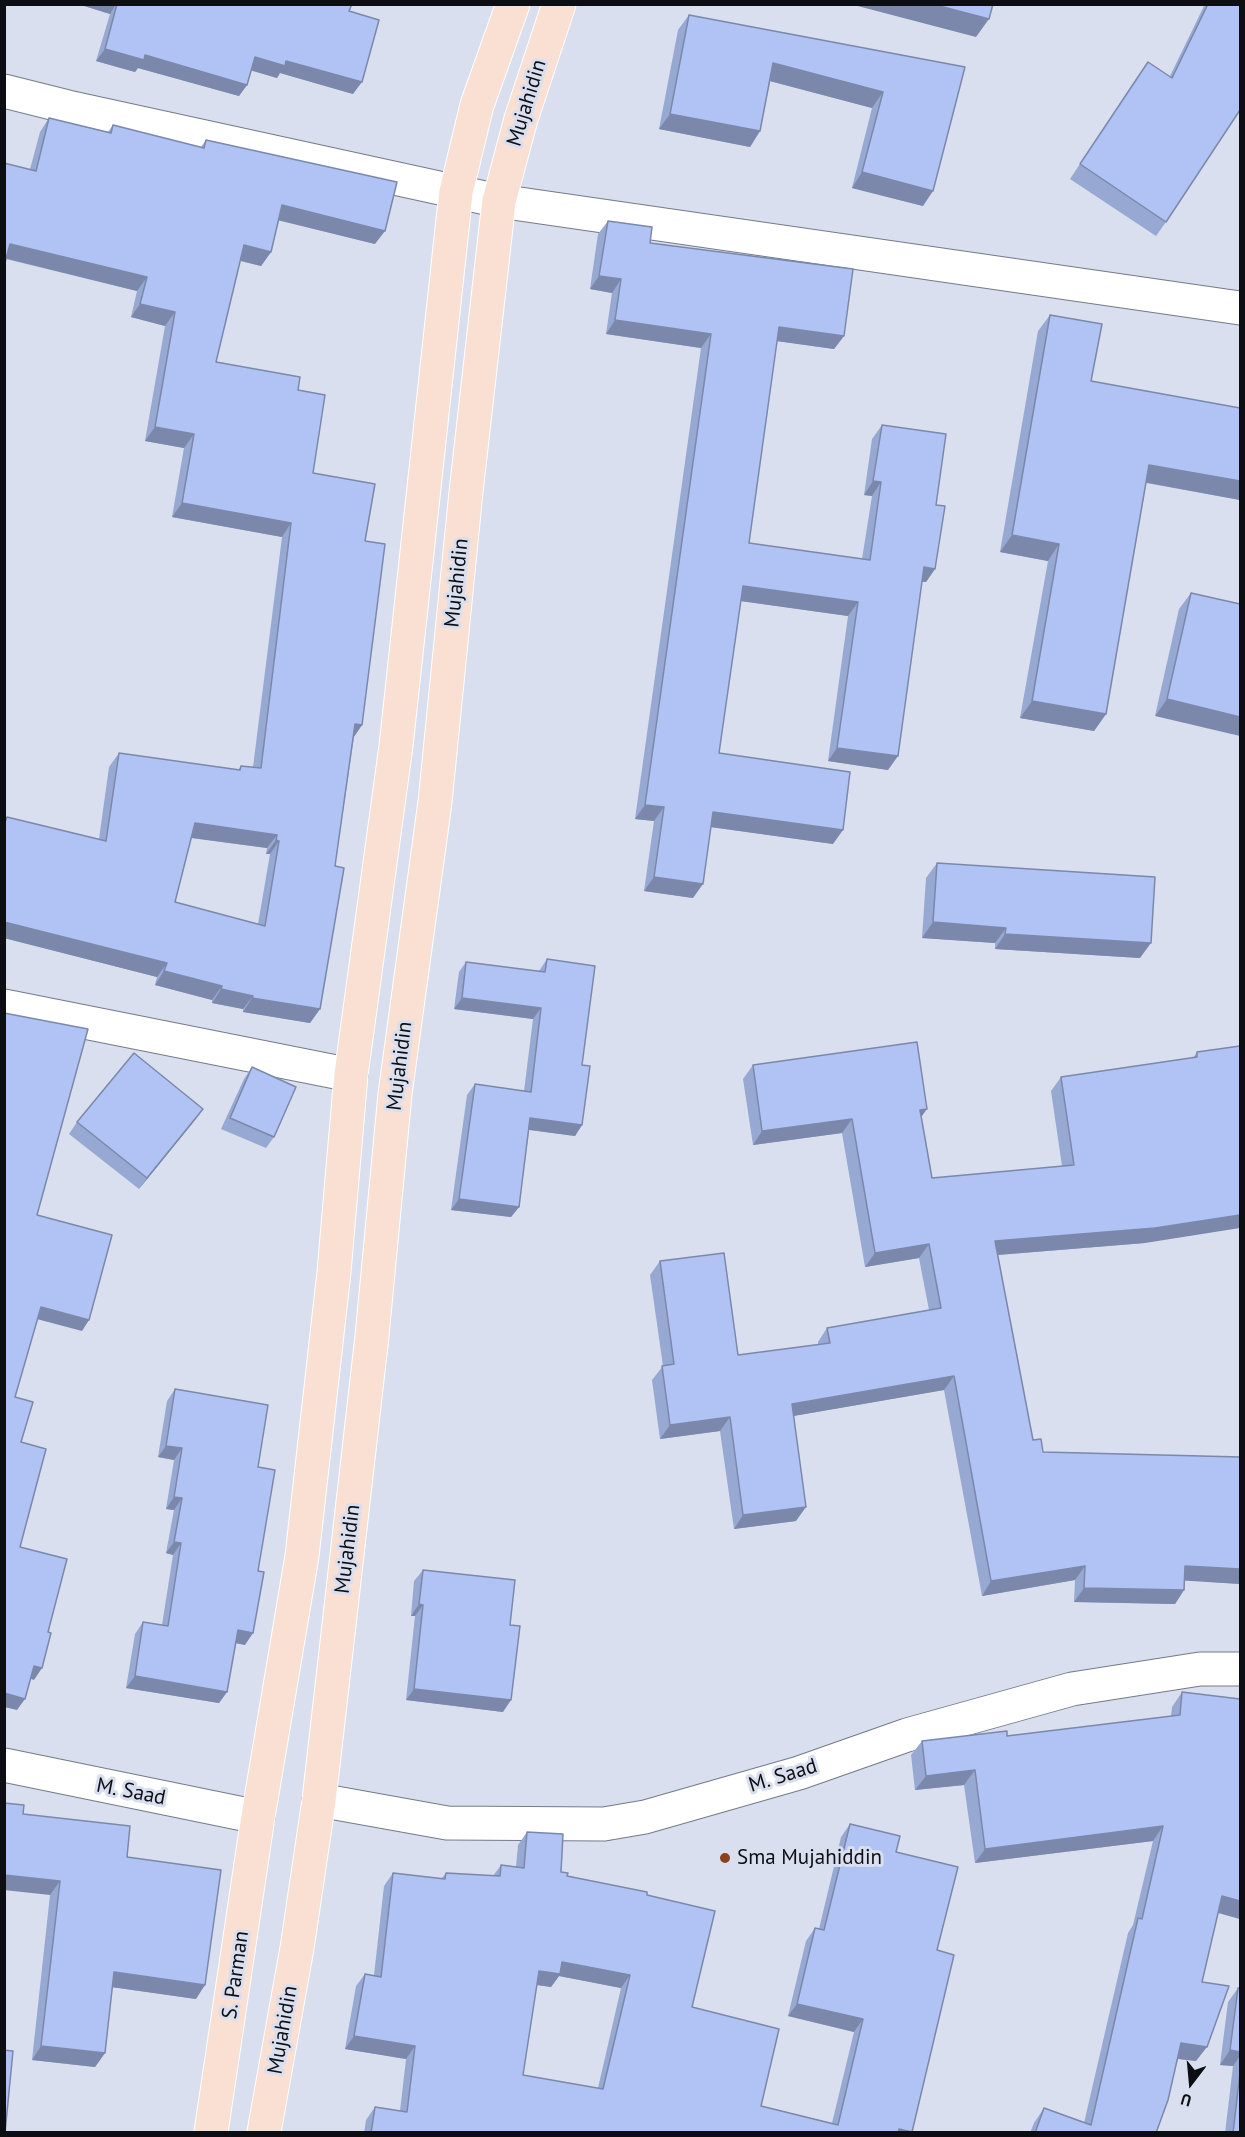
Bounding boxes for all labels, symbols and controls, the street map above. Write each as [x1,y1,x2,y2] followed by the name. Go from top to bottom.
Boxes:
[502,57,552,149] street label: Mujahidin
[440,537,474,629] street label: Mujahidin
[382,1020,418,1112] street label: Mujahidin
[330,1503,366,1595] street label: Mujahidin
[746,1754,820,1798] street label: M. Saad
[94,1773,168,1811] street label: M. Saad
[737,1845,882,1871] place label: Sma Mujahiddin
[718,1851,732,1865] marker: Sma Mujahiddin
[217,1929,255,2021] street label: S. Parman
[263,1984,303,2076] street label: Mujahidin
[1161,2053,1221,2113] north arrow
[1178,2089,1194,2111] text: U

